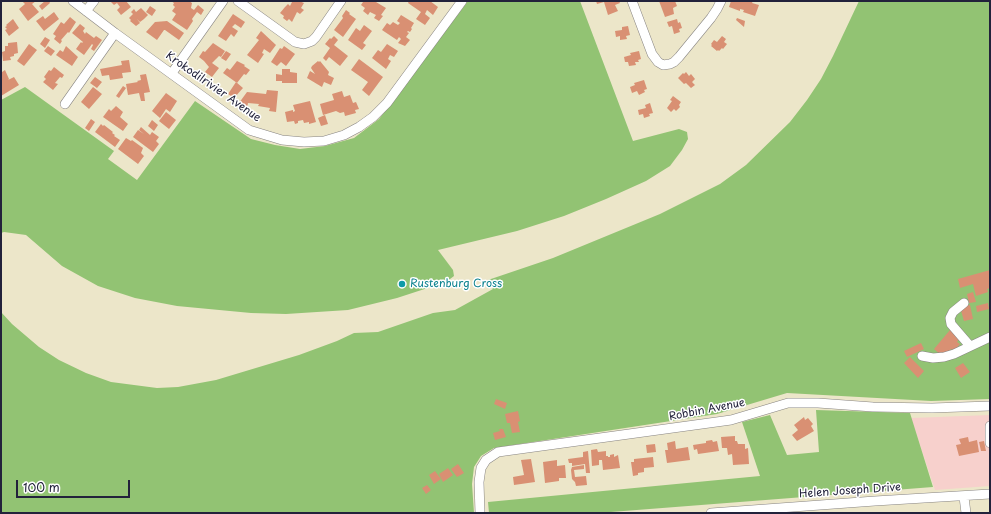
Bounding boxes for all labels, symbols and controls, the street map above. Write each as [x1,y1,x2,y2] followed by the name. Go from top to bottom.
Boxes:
[163,49,263,125] street label: Krokodilrivier Avenue
[410,277,502,291] place label: Rustenburg Cross
[397,279,407,289] marker: Rustenburg Cross
[668,396,746,424] street label: Robbin Avenue
[18,472,132,498] scale bar
[23,478,60,496] text: 100 m
[799,481,901,501] street label: Helen Joseph Drive

